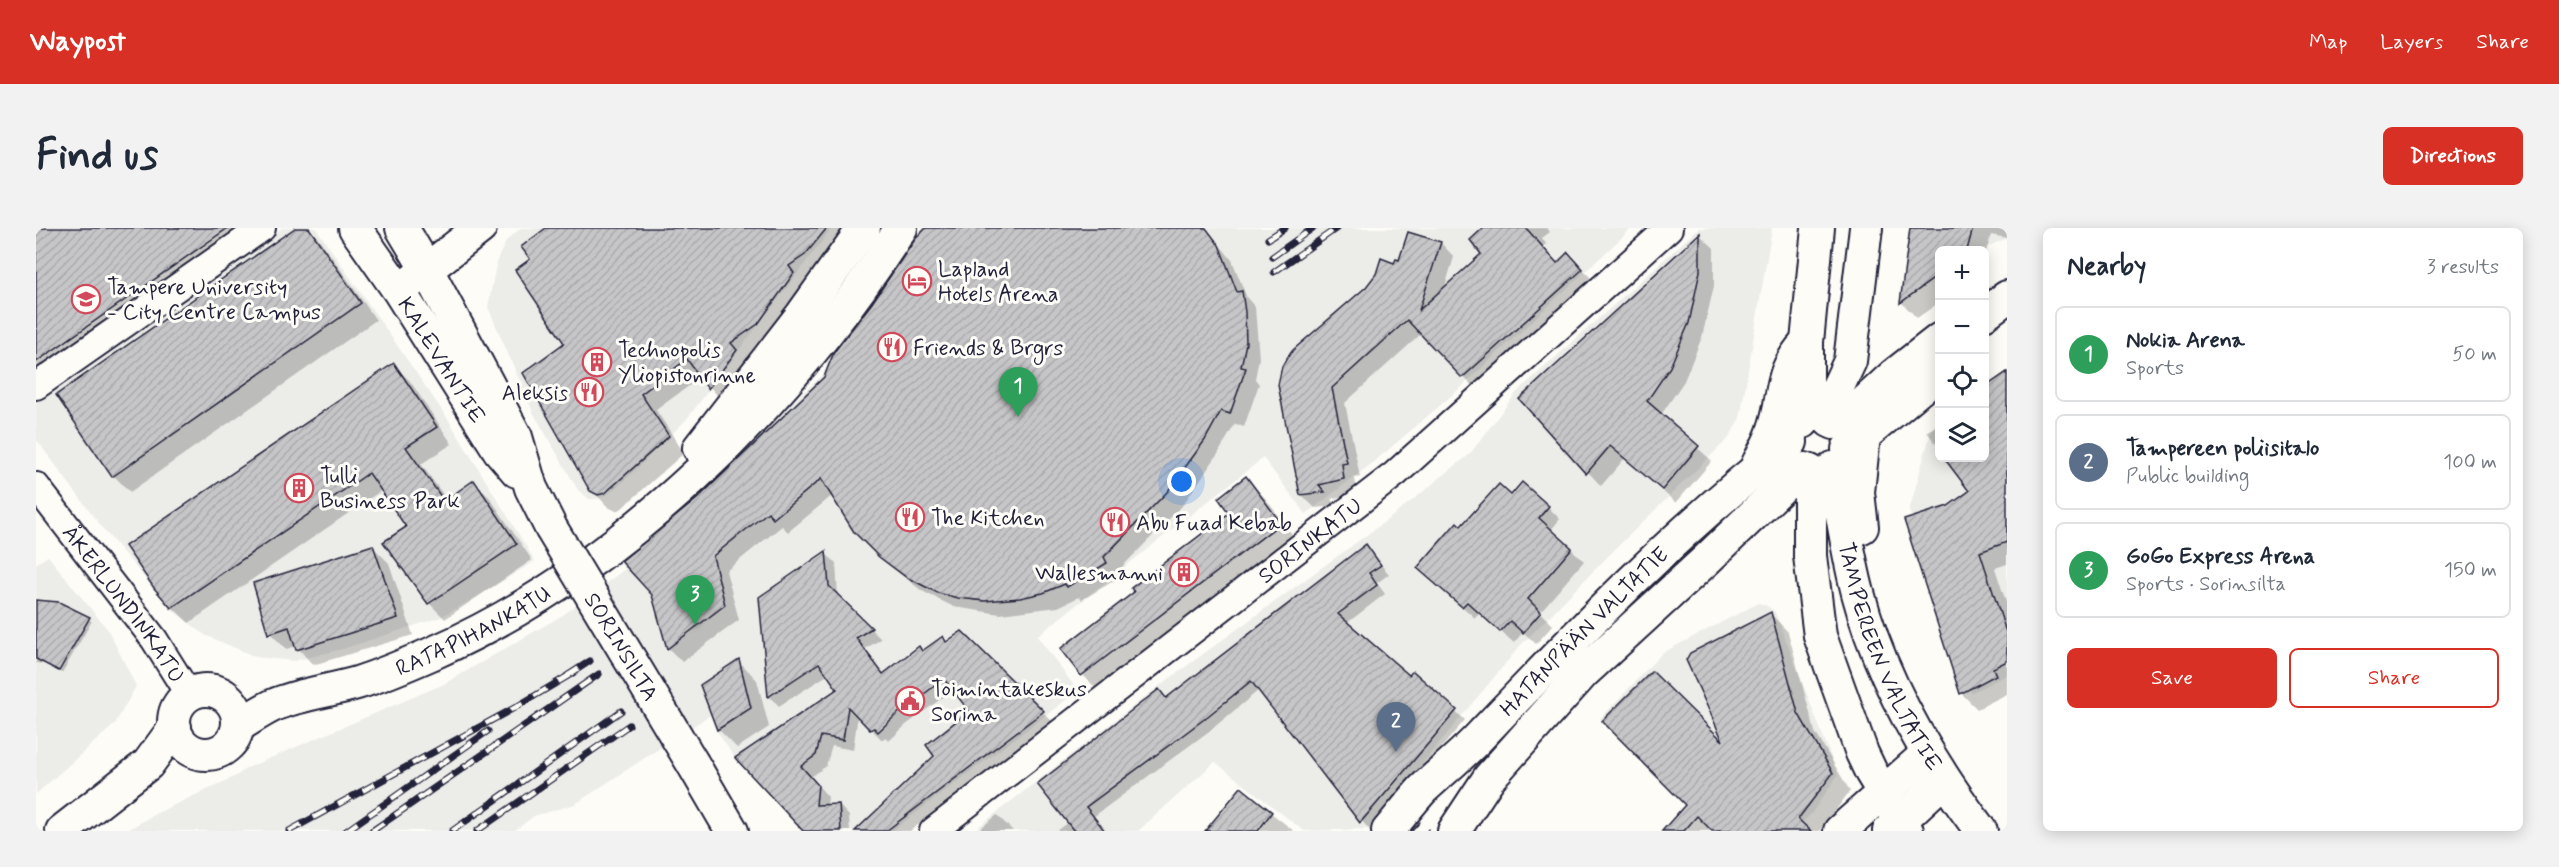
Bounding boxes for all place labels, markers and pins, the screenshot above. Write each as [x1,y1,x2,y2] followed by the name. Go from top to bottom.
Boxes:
[938,256,1059,309] place label: Lapland Hotels Arena
[901,265,933,297] hotel icon: Lapland Hotels Arena
[107,274,321,327] place label: Tampere University - City Centre Campus
[70,283,102,315] school or university icon: Tampere University - City Centre Campus
[876,331,908,363] restaurant icon: Friends & Brgrs
[913,335,1064,366] place label: Friends & Brgrs
[618,337,756,390] place label: Technopolis Yliopistonrinne
[581,346,613,378] building icon: Technopolis Yliopistonrinne
[998,368,1038,417] pin: 1
[573,376,605,408] restaurant icon: Aleksis
[502,380,568,408] place label: Aleksis
[320,463,460,516] place label: Tulli Business Park
[283,472,315,504] building icon: Tulli Business Park
[894,501,926,533] restaurant icon: The Kitchen
[931,505,1045,533] place label: The Kitchen
[1099,506,1131,538] restaurant icon: Abu Fuad Kebab
[1136,510,1292,538] place label: Abu Fuad Kebab
[1168,556,1200,588] building icon: Wallesmanni
[1035,560,1163,588] place label: Wallesmanni
[676,576,714,625] pin: 3
[931,676,1087,729] place label: Toimintakeskus Sorina
[894,685,926,717] public building icon: Toimintakeskus Sorina
[1376,702,1416,752] pin: 2

